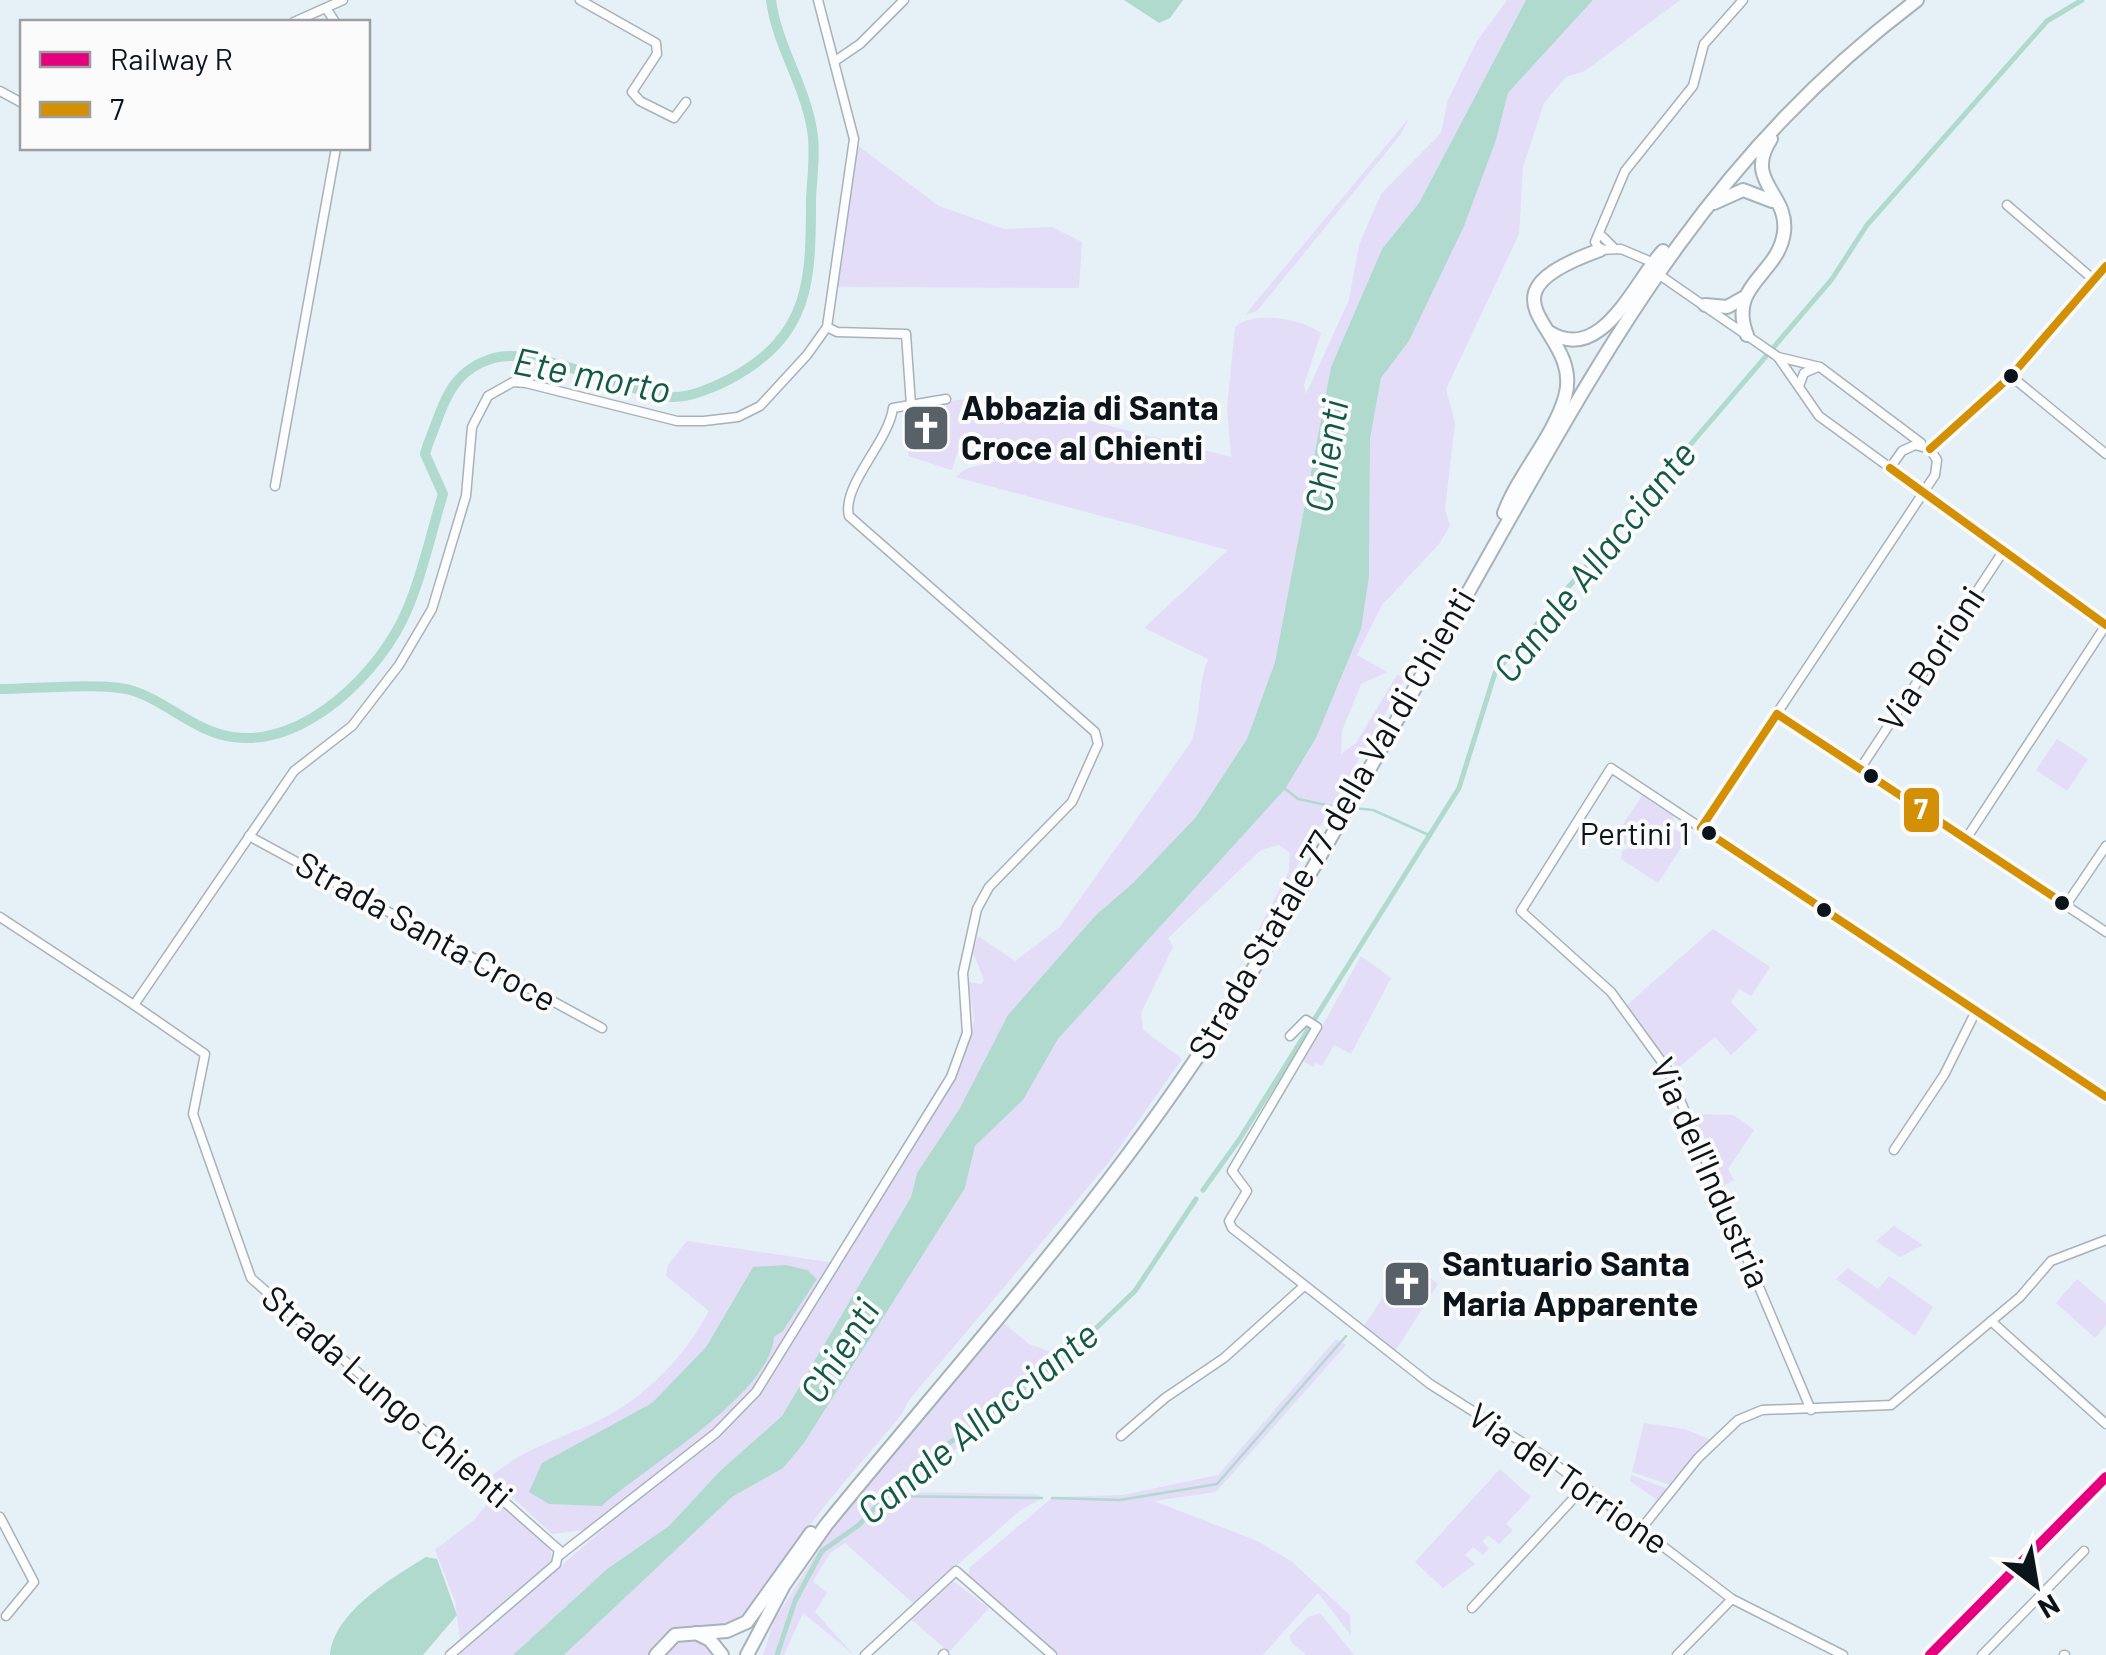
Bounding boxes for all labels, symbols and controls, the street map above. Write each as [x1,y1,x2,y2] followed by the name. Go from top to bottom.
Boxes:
[20,20,370,150] legend
[110,40,233,76] text: Railway R
[110,90,124,126] text: 7
[510,336,675,412] water label: Ete morto
[2001,366,2021,386] unlabelled marker
[961,385,1219,467] place label: Abbazia di Santa Croce al Chienti
[1293,395,1357,516] water label: Chienti
[900,402,952,454] church icon: Abbazia di Santa Croce al Chienti
[1482,431,1705,691] water label: Canale Allacciante
[1868,578,1993,738] street label: Via Borioni
[1178,580,1483,1066] street label: Strada Statale 77 della Val di Chienti
[1861,766,1881,786] unlabelled marker
[1902,786,1941,834] line badge: 7
[1914,791,1928,825] text: 7
[1580,813,1690,851] place label: Pertini 1
[1699,823,1719,843] marker: Pertini 1
[289,841,565,1019] street label: Strada Santa Croce
[2052,893,2072,913] unlabelled marker
[1814,900,1834,920] unlabelled marker
[1642,1051,1781,1294] street label: Via dell'Industria
[1442,1241,1698,1323] place label: Santuario Santa Maria Apparente
[1381,1258,1433,1310] church icon: Santuario Santa Maria Apparente
[254,1275,522,1516] street label: Strada Lungo Chienti
[789,1289,888,1410] water label: Chienti
[847,1310,1107,1533] water label: Canale Allacciante
[1461,1393,1677,1562] street label: Via del Torrione
[1986,1535,2086,1635] north arrow
[2033,1588,2066,1627] text: N

